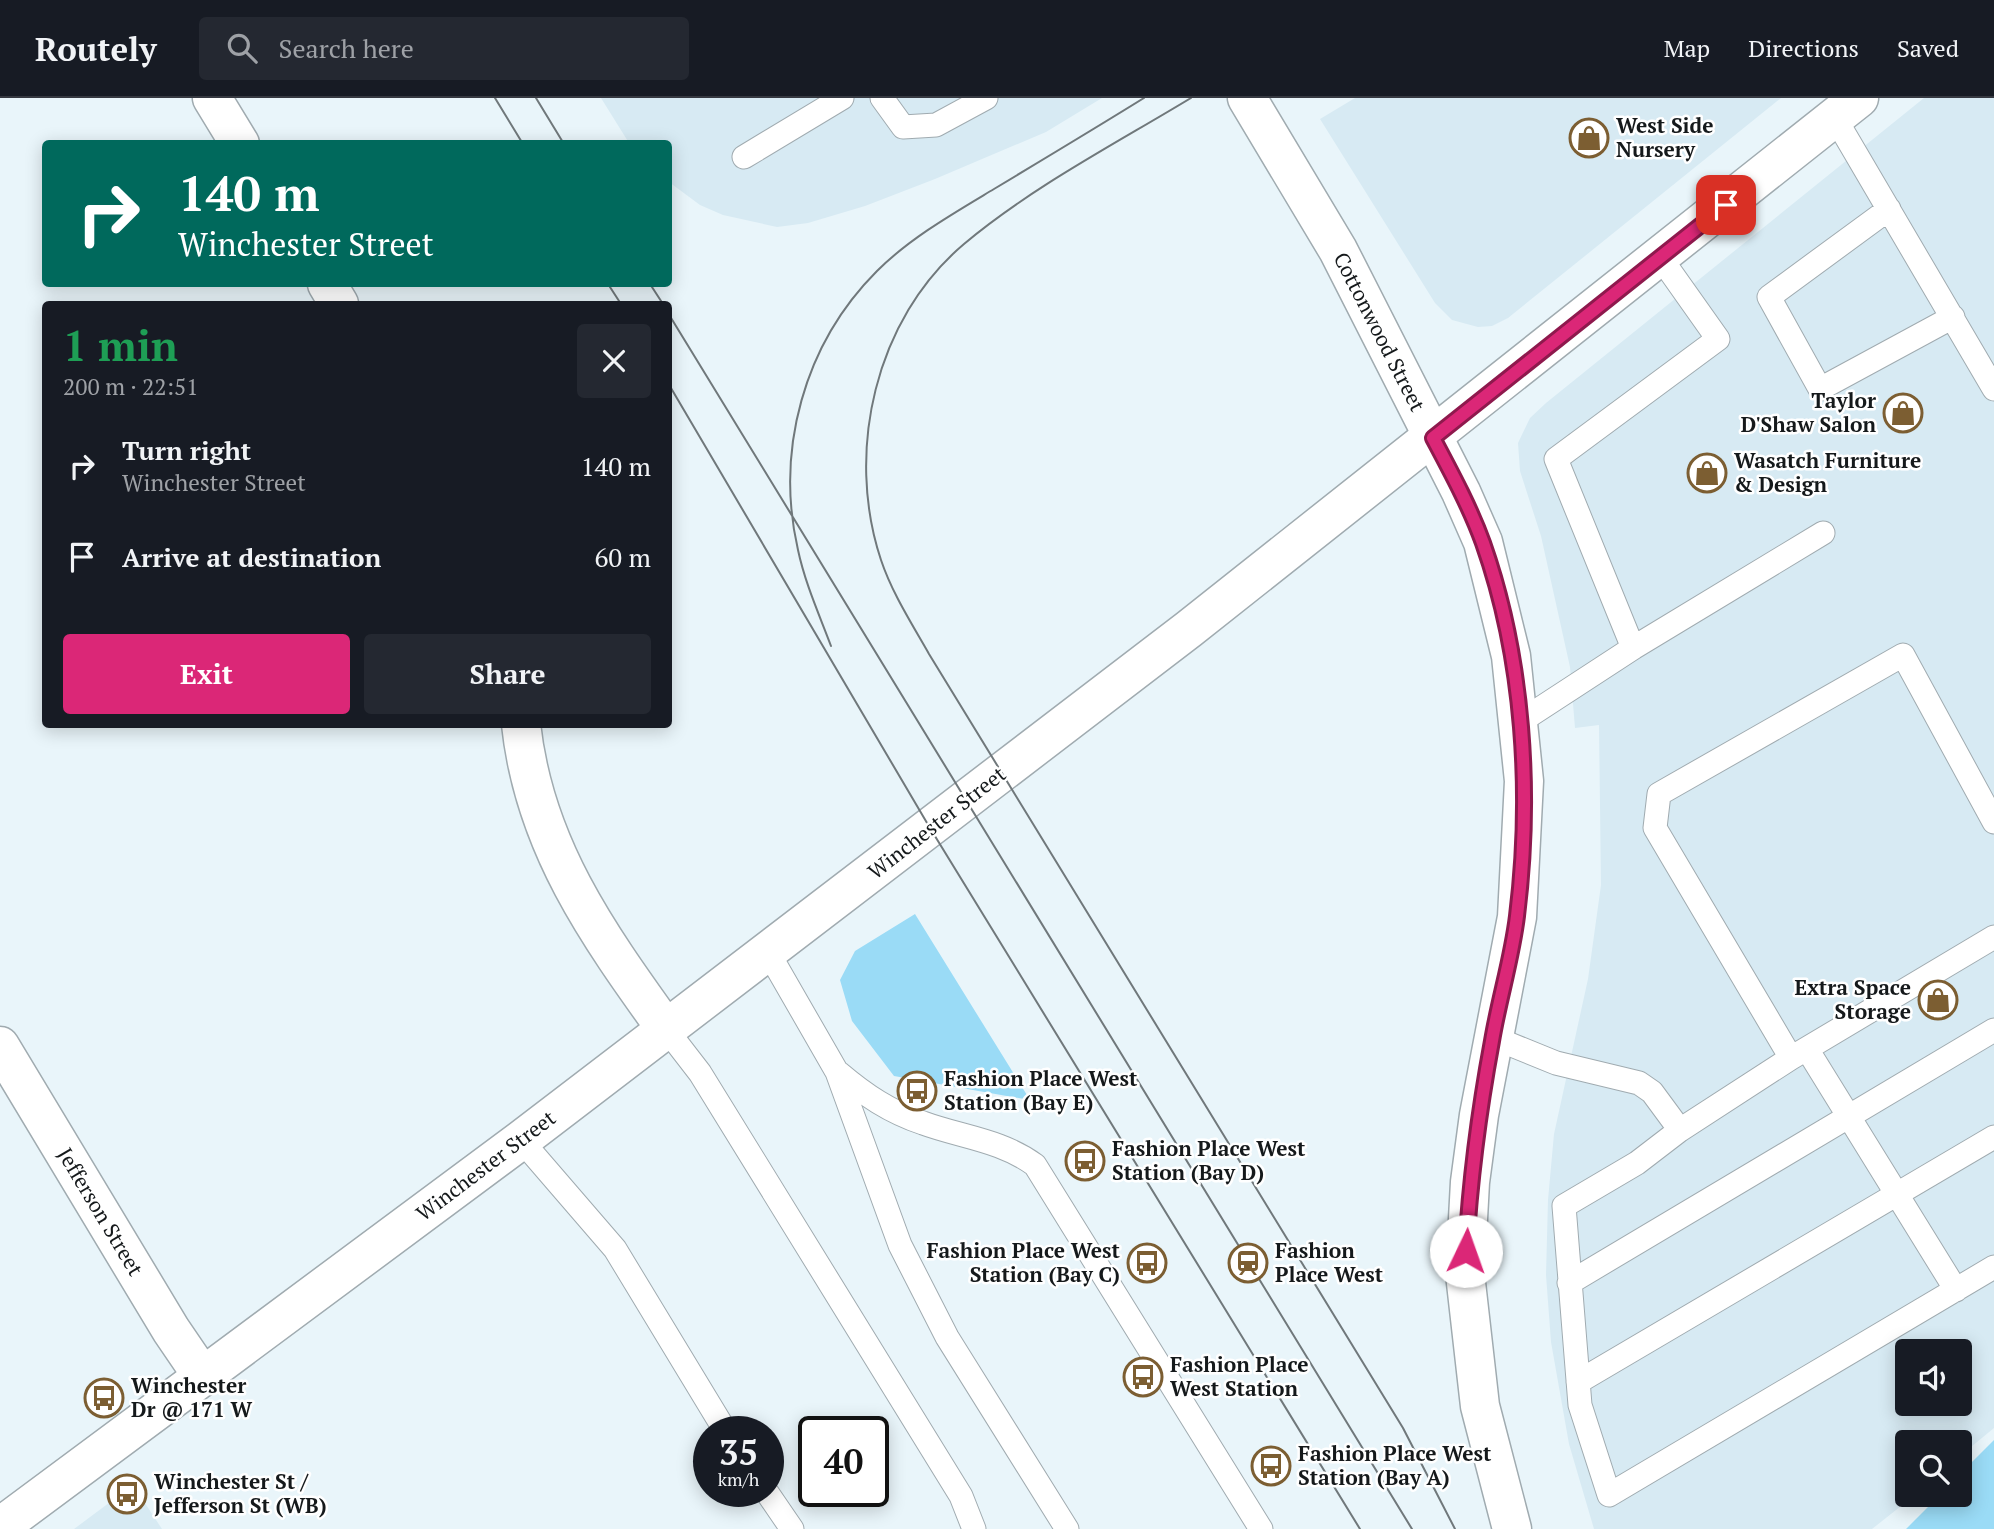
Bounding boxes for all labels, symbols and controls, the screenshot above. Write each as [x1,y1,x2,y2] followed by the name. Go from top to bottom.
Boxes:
[199,17,689,80] search box
[35,27,157,70] text: Routely
[223,29,261,67] icon: search
[279,31,414,65] text: Search here
[1664,32,1710,64] text: Map
[1748,32,1859,64] text: Directions
[1897,32,1959,64] text: Saved
[1616,111,1713,163] place label: West Side Nursery
[1568,117,1610,159] shop icon: West Side Nursery
[178,160,320,225] text: 140 m
[63,168,154,259] icon: right
[1696,175,1756,235] pin
[1707,186,1745,224] icon: arrive
[178,223,434,265] text: Winchester Street
[1328,247,1432,416] street label: Cottonwood Street
[63,317,178,373] text: 1 min
[577,324,651,398] button: close
[63,371,198,402] text: 200 m · 22:51
[1741,386,1876,438] place label: Taylor D'Shaw Salon
[1882,392,1924,434] shop icon: Taylor D'Shaw Salon
[122,433,251,467] text: Turn right
[1734,446,1921,498] place label: Wasatch Furniture & Design
[63,447,101,485] icon: right
[581,449,651,483] text: 140 m
[1686,452,1728,494] shop icon: Wasatch Furniture & Design
[122,467,306,498] text: Winchester Street
[63,538,101,576] icon: arrive
[122,540,381,574] text: Arrive at destination
[595,540,651,574] text: 60 m
[63,634,350,714] button: Exit
[364,634,651,714] button: Share
[862,759,1011,885] street label: Winchester Street
[1794,973,1911,1025] place label: Extra Space Storage
[1917,979,1959,1021] shop icon: Extra Space Storage
[944,1064,1138,1116] place label: Fashion Place West Station (Bay E)
[896,1070,938,1112] bus stop icon: Fashion Place West Station (Bay E)
[410,1103,561,1227] street label: Winchester Street
[1112,1134,1306,1186] place label: Fashion Place West Station (Bay D)
[1064,1140,1106,1182] bus stop icon: Fashion Place West Station (Bay D)
[52,1142,150,1281] street label: Jefferson Street
[1429,1214,1503,1288] position arrow
[927,1236,1121,1288] place label: Fashion Place West Station (Bay C)
[1275,1236,1384,1288] place label: Fashion Place West
[1126,1242,1168,1284] bus stop icon: Fashion Place West Station (Bay C)
[1227,1242,1269,1284] station icon: Fashion Place West
[1895,1339,1972,1507] map controls
[1895,1339,1972,1416] button: sound
[1170,1350,1309,1402] place label: Fashion Place West Station
[1122,1356,1164,1398] bus stop icon: Fashion Place West Station
[131,1371,252,1423] place label: Winchester Dr @ 171 W
[83,1377,125,1419] bus stop icon: Winchester Dr @ 171 W
[798,1416,889,1507] speed limit sign: 40
[719,1429,758,1475] text: 35
[1895,1430,1972,1507] button: search
[1298,1439,1492,1491] place label: Fashion Place West Station (Bay A)
[1250,1445,1292,1487] bus stop icon: Fashion Place West Station (Bay A)
[154,1467,327,1519] place label: Winchester St / Jefferson St (WB)
[718,1467,759,1491] text: km/h
[106,1473,148,1515] bus stop icon: Winchester St / Jefferson St (WB)

